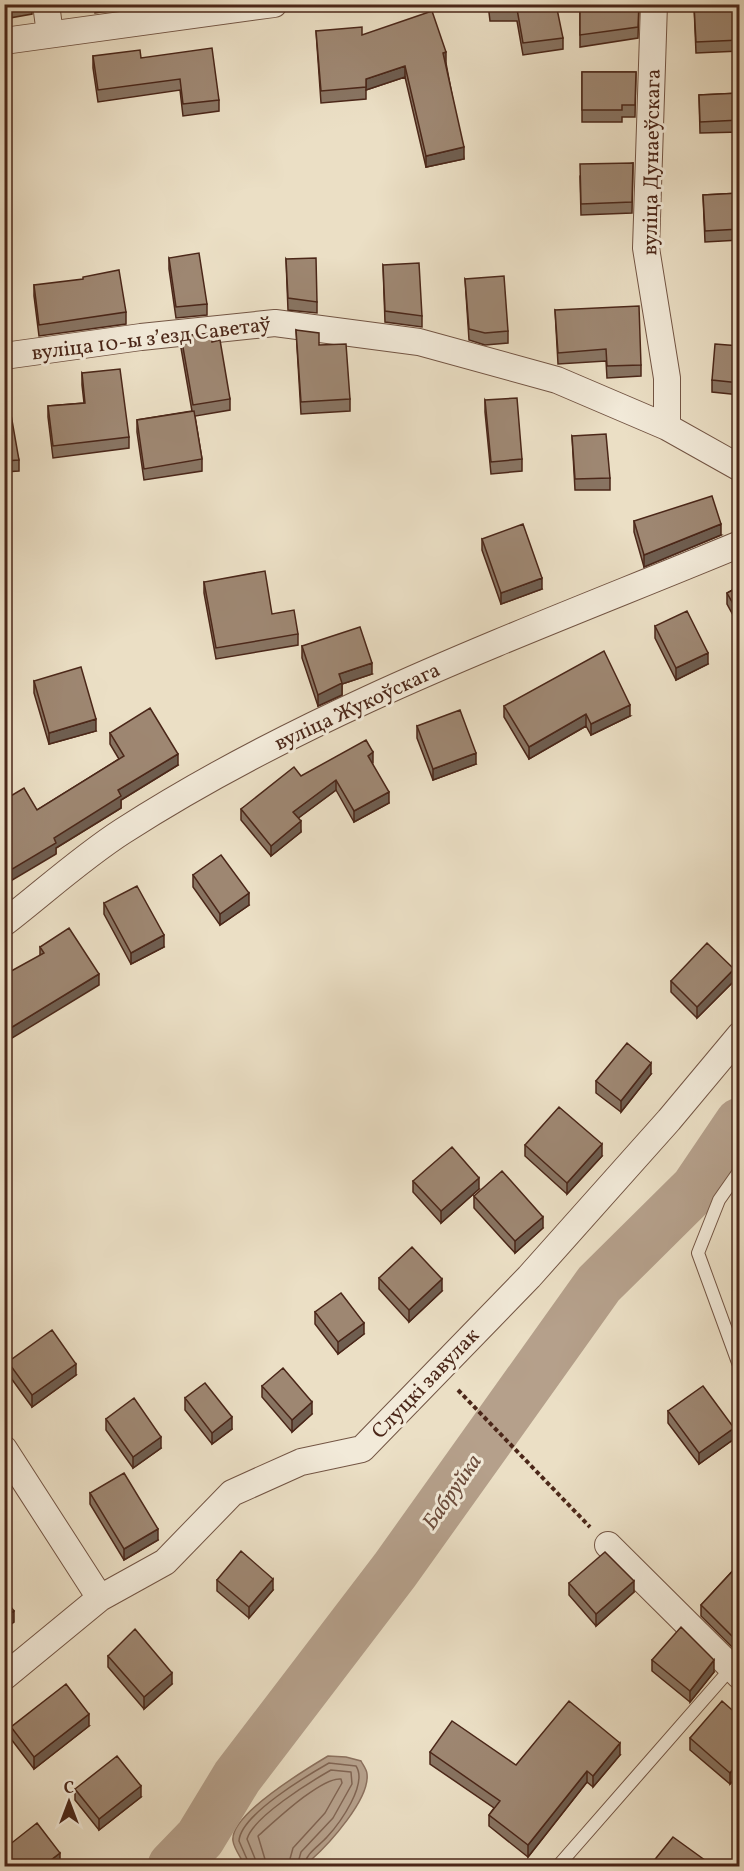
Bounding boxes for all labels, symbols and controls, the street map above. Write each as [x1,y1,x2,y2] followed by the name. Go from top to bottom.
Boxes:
[636,68,669,256] street label: вуліца Дунаеўскага
[30,310,273,369] street label: вуліца 10-ы зʼезд Саветаў
[270,656,445,759] street label: вуліца Жукоўскага
[366,1322,487,1446] street label: Слуцкі завулак
[416,1448,490,1536] water label: Бабруйка
[39,1772,99,1832] north arrow
[64,1778,74,1800] text: С

